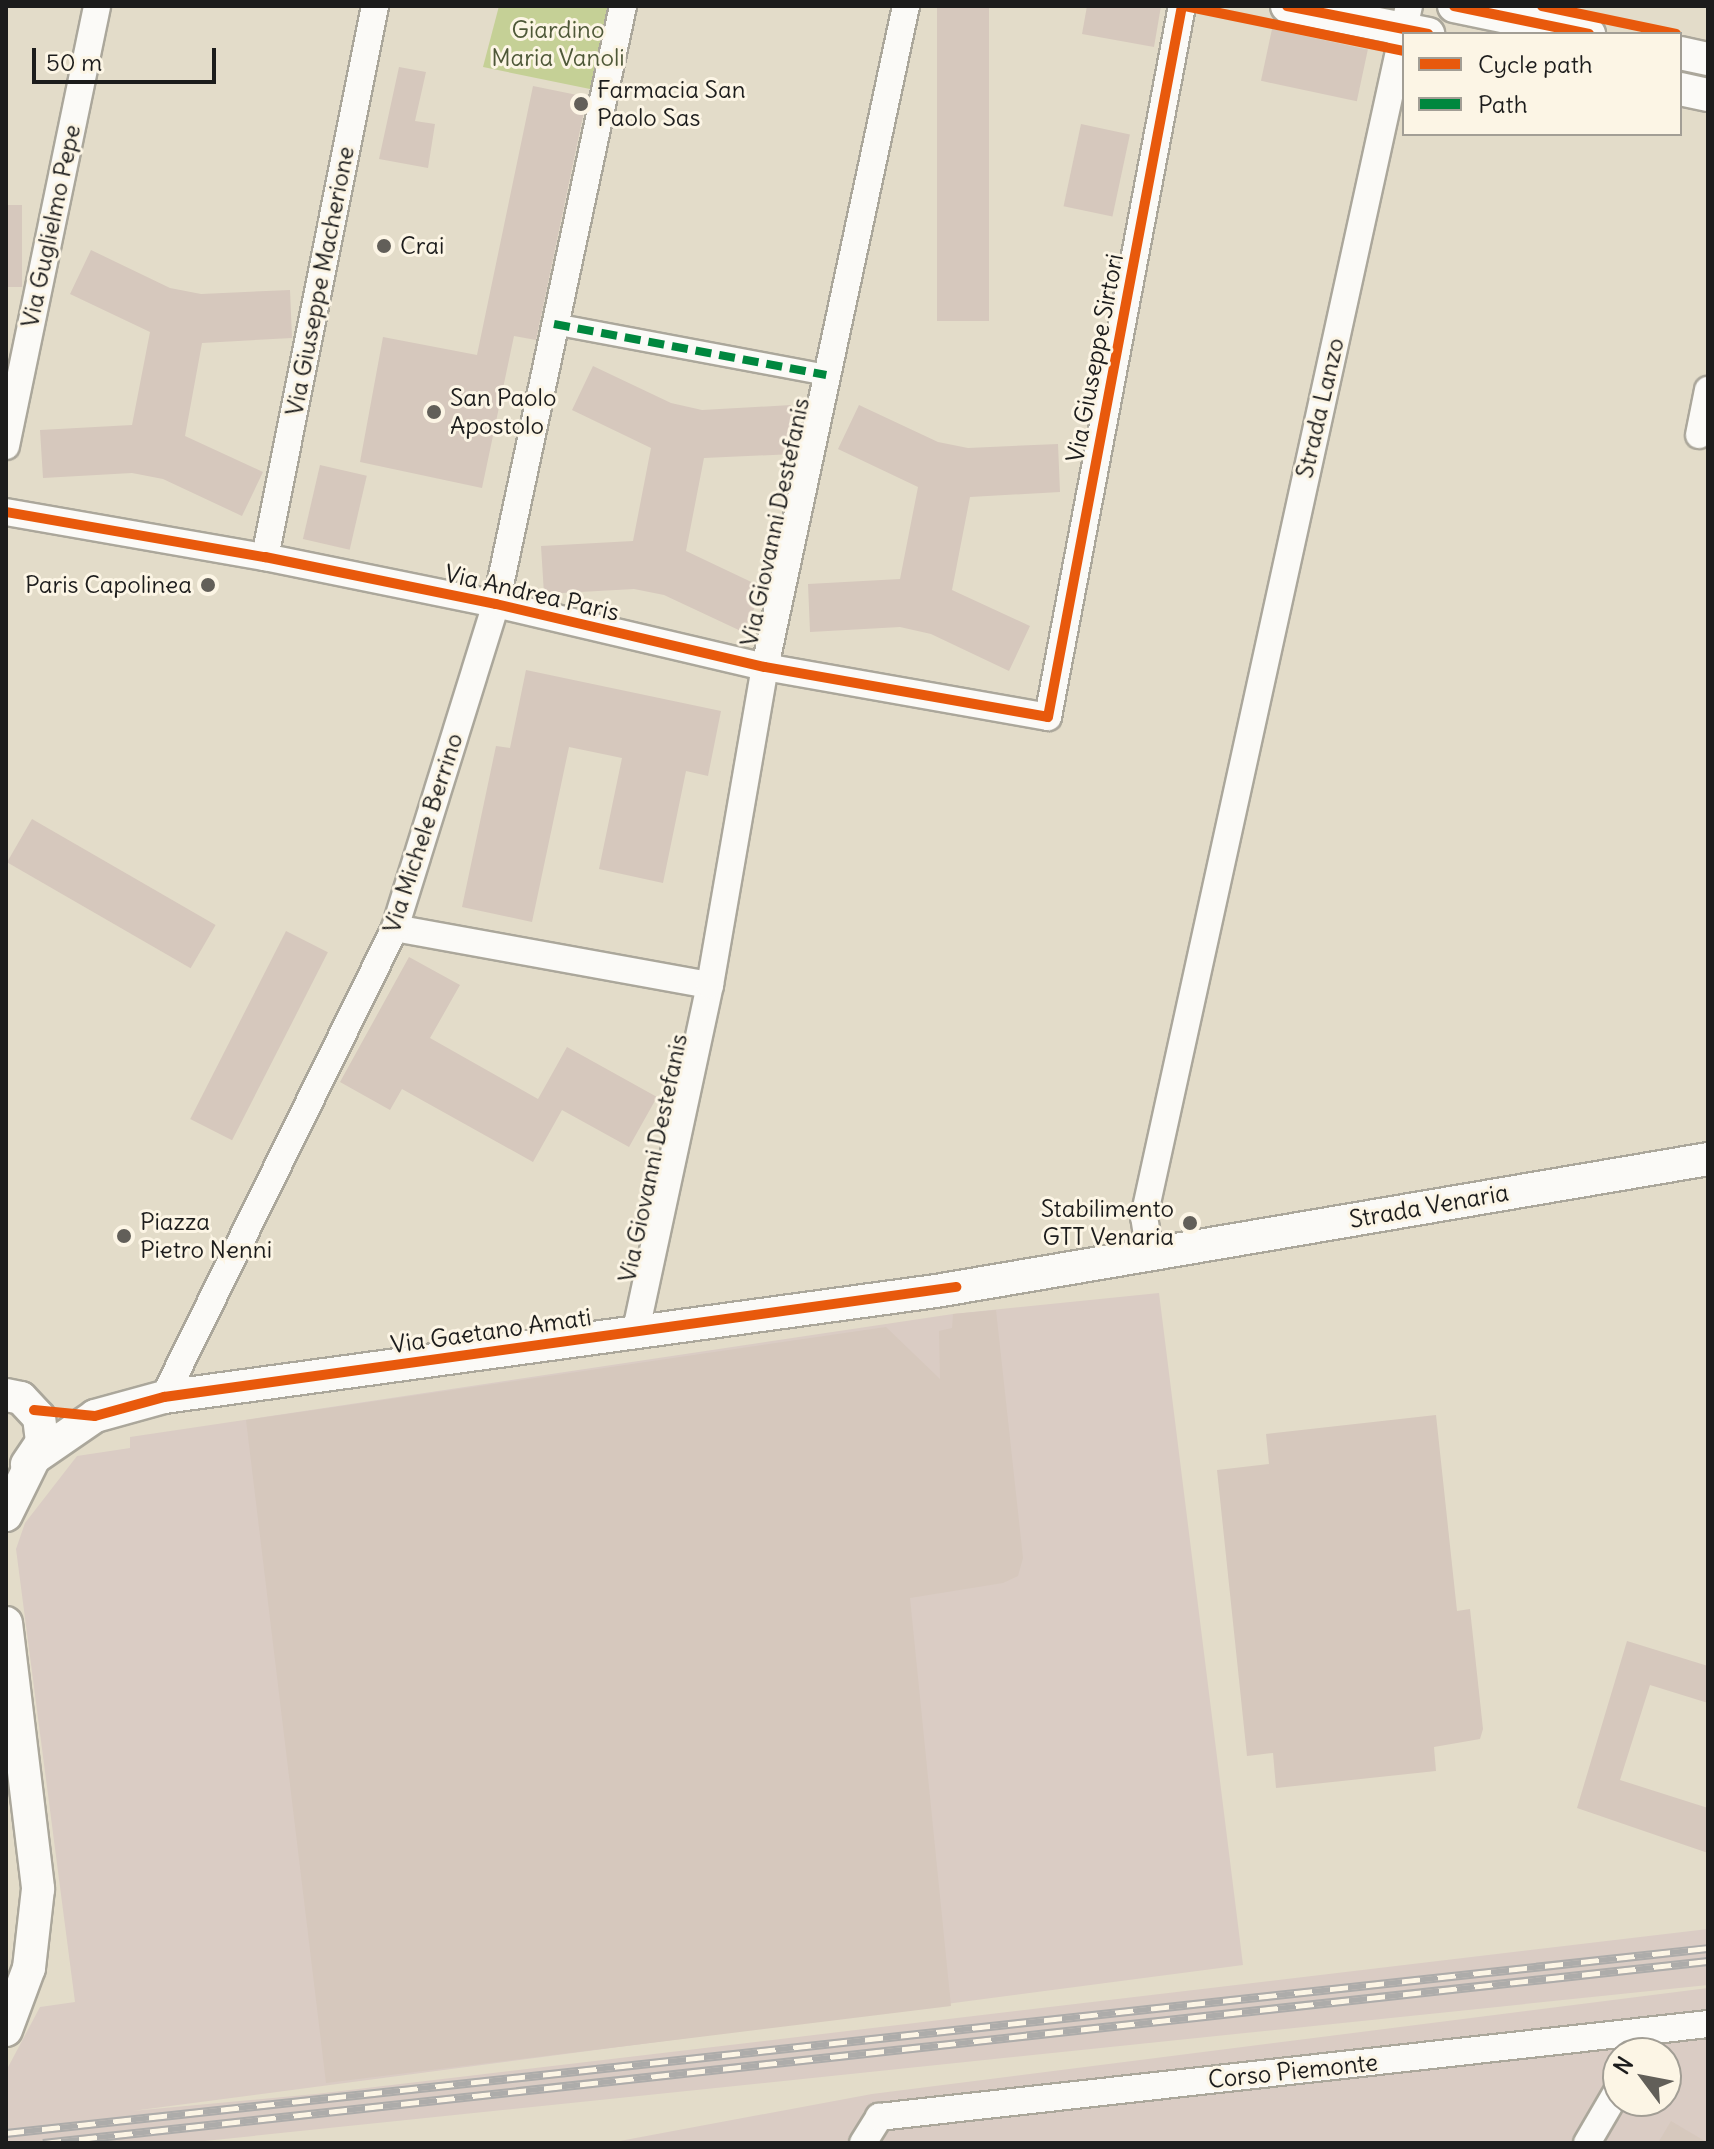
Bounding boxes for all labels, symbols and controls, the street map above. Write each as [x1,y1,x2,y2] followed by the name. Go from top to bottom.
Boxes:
[491,16,625,72] park label: Giardino Maria Vanoli
[36,32,220,82] scale bar
[1402,32,1682,136] legend
[46,47,102,77] text: 50 m
[1478,49,1593,79] text: Cycle path
[597,76,746,132] place label: Farmacia San Paolo Sas
[1478,89,1528,119] text: Path
[572,95,590,113] marker: Farmacia San Paolo Sas
[15,122,87,330] street label: Via Guglielmo Pepe
[280,144,360,418] street label: Via Giuseppe Macherione
[400,232,444,260] place label: Crai
[375,237,393,255] marker: Crai
[1061,251,1129,465] street label: Via Giuseppe Sirtori
[1290,335,1350,481] street label: Strada Lanzo
[450,384,556,440] place label: San Paolo Apostolo
[735,395,815,649] street label: Via Giovanni Destefanis
[425,403,443,421] marker: San Paolo Apostolo
[442,559,622,627] street label: Via Andrea Paris
[25,571,192,599] place label: Paris Capolinea
[199,576,217,594] marker: Paris Capolinea
[377,729,469,937] street label: Via Michele Berrino
[613,1031,693,1285] street label: Via Giovanni Destefanis
[1347,1178,1511,1234] street label: Strada Venaria
[1041,1195,1174,1251] place label: Stabilimento GTT Venaria
[140,1208,272,1264] place label: Piazza Pietro Nenni
[1181,1214,1199,1232] marker: Stabilimento GTT Venaria
[115,1227,133,1245] marker: Piazza Pietro Nenni
[389,1303,593,1359] street label: Via Gaetano Amati
[1602,2037,1682,2117] north arrow
[1207,2048,1379,2094] street label: Corso Piemonte
[1607,2051,1639,2079] text: N

